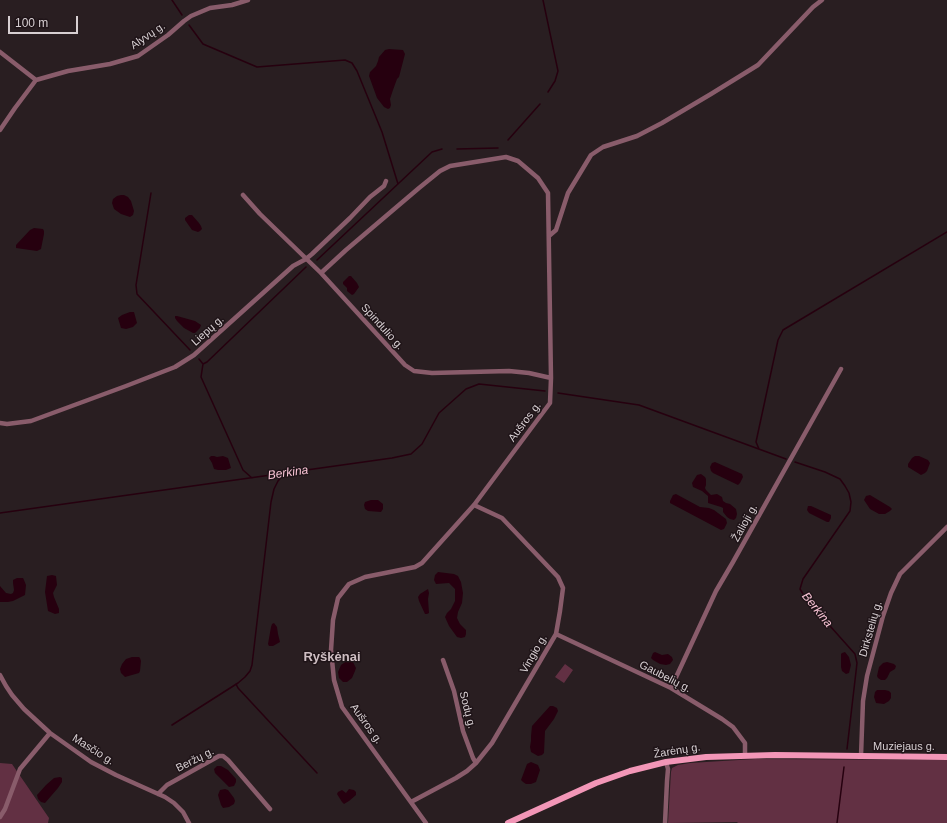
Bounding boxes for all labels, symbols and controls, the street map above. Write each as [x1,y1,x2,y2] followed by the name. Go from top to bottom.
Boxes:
[10,8,80,34] scale bar
[15,16,48,30] text: 100 m
[128,20,168,52] street label: Alyvų g.
[358,301,406,353] street label: Spindulio g.
[189,313,227,349] street label: Liepų g.
[506,399,544,445] street label: Aušros g.
[267,463,309,483] water label: Berkina
[729,502,761,544] street label: Žalioji g.
[799,590,835,630] water label: Berkina
[857,600,885,658] street label: Dirkstelių g.
[518,632,550,676] street label: Vingio g.
[303,649,361,665] district label: Ryškėnai
[637,658,693,696] street label: Gaubelių g.
[456,690,478,730] street label: Sodų g.
[347,701,385,747] street label: Aušros g.
[70,732,116,768] street label: Masčio g.
[873,740,935,754] street label: Muziejaus g.
[653,741,701,761] street label: Žarėnų g.
[174,745,216,775] street label: Beržų g.

